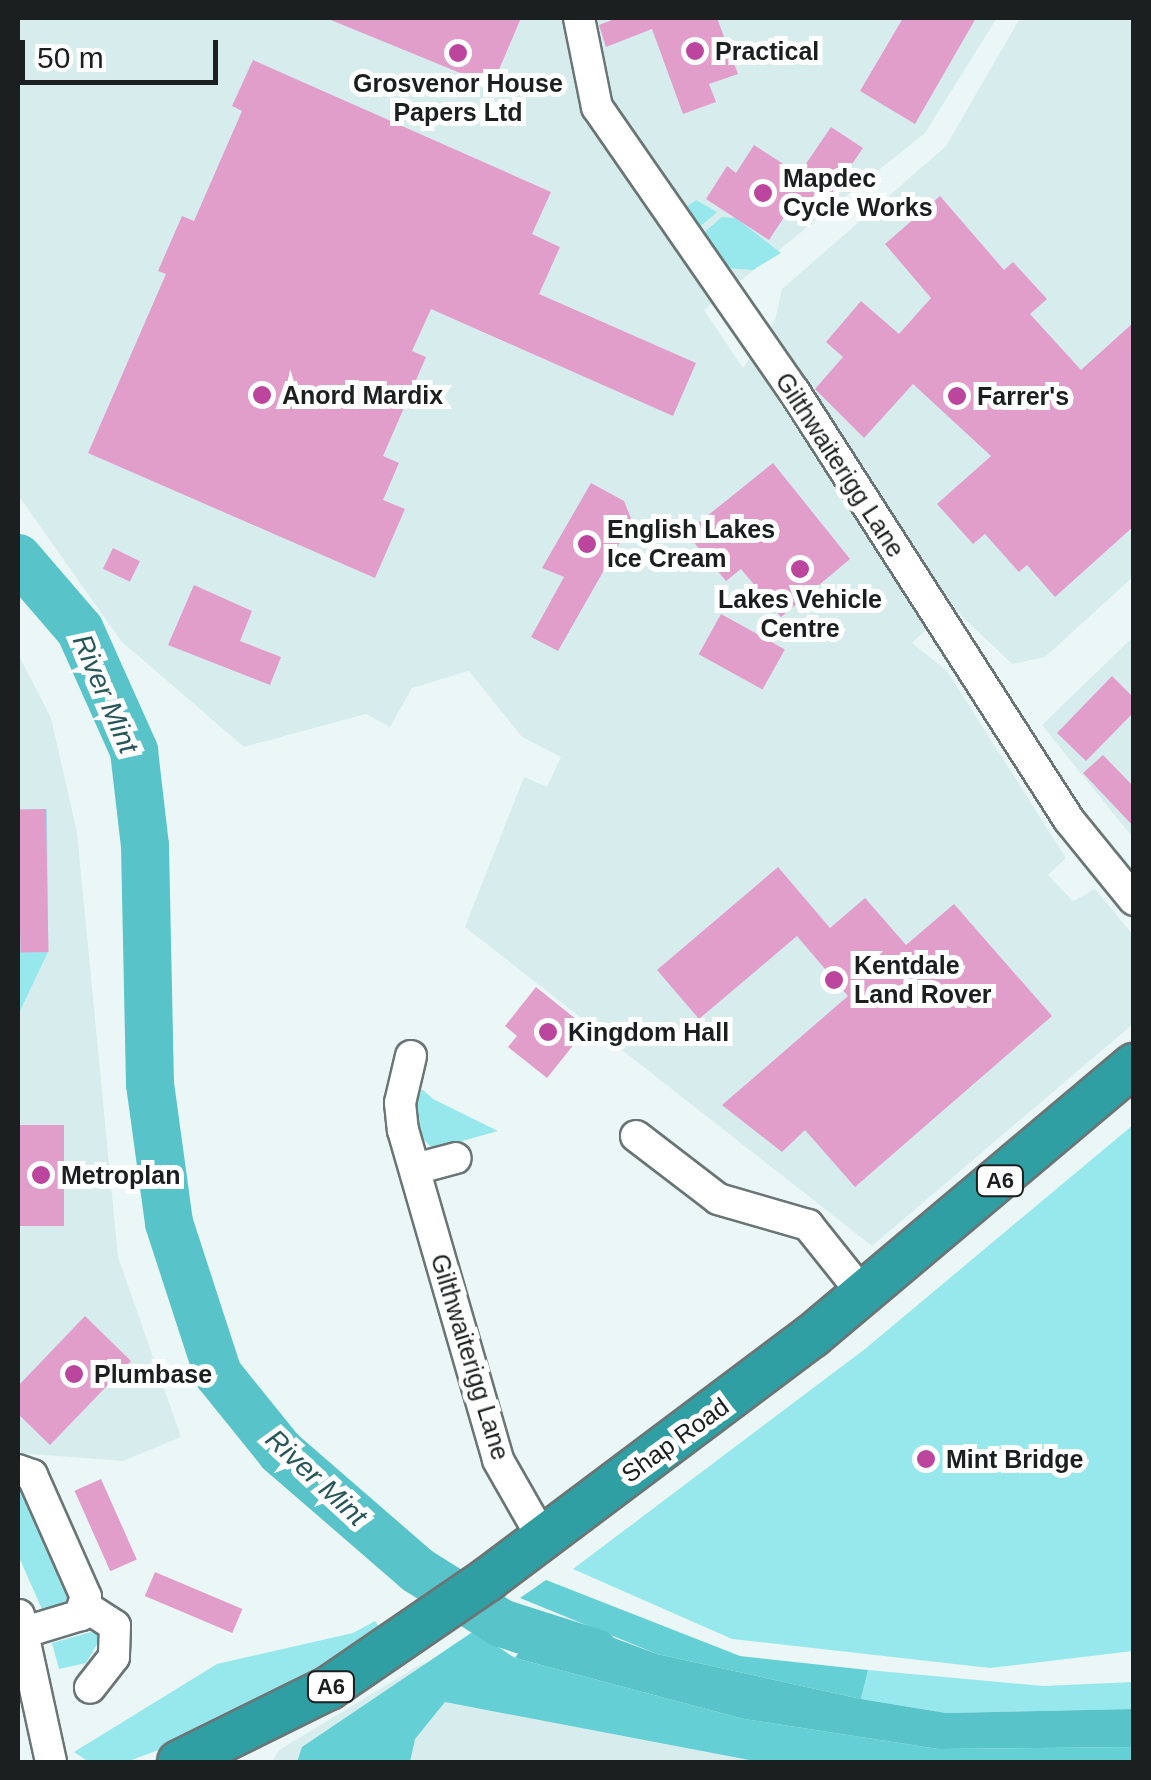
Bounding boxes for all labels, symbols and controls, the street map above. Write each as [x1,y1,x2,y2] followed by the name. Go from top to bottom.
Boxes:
[25,20,222,82] scale bar
[715,36,819,66] place label: Practical
[684,40,706,62] marker: Practical
[37,41,104,74] text: 50 m
[447,42,469,64] marker: Grosvenor House Papers Ltd
[353,69,563,128] place label: Grosvenor House Papers Ltd
[783,164,933,223] place label: Mapdec Cycle Works
[752,182,774,204] marker: Mapdec Cycle Works
[769,367,911,563] street label: Gilthwaiterigg Lane
[282,380,443,410] place label: Anord Mardix
[977,381,1069,411] place label: Farrer's
[251,384,273,406] marker: Anord Mardix
[946,385,968,407] marker: Farrer's
[607,515,775,574] place label: English Lakes Ice Cream
[576,533,598,555] marker: English Lakes Ice Cream
[789,558,811,580] marker: Lakes Vehicle Centre
[718,585,882,644] place label: Lakes Vehicle Centre
[65,629,145,759] water label: River Mint
[854,951,992,1010] place label: Kentdale Land Rover
[823,969,845,991] marker: Kentdale Land Rover
[568,1017,729,1047] place label: Kingdom Hall
[537,1021,559,1043] marker: Kingdom Hall
[61,1160,180,1190] place label: Metroplan
[30,1164,52,1186] marker: Metroplan
[975,1164,1025,1198] road number: A6
[424,1250,516,1464] street label: Gilthwaiterigg Lane
[94,1359,212,1389] place label: Plumbase
[63,1363,85,1385] marker: Plumbase
[616,1391,734,1489] street label: Shap Road
[258,1423,374,1533] water label: River Mint
[946,1444,1083,1474] place label: Mint Bridge
[915,1448,937,1470] marker: Mint Bridge
[306,1670,356,1704] road number: A6

